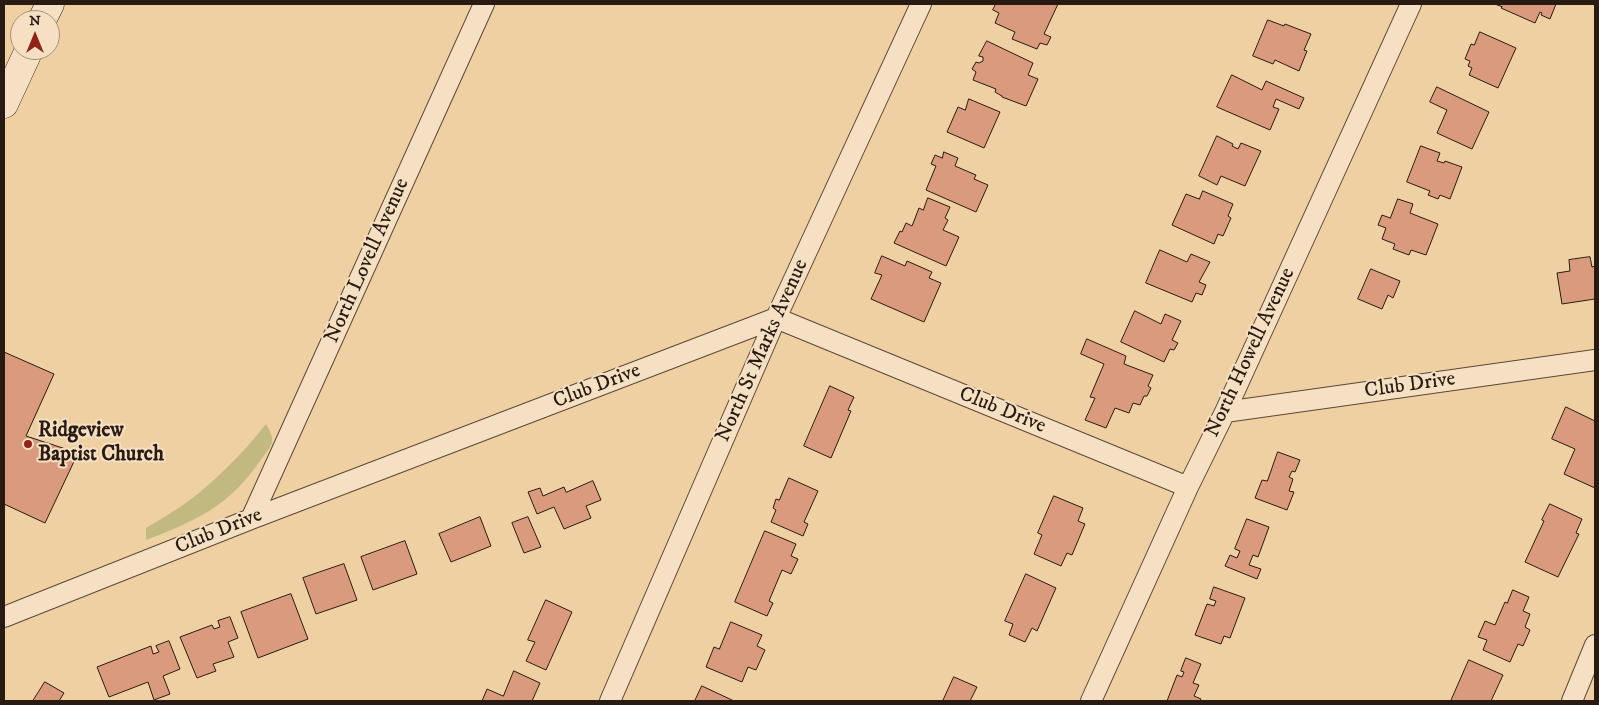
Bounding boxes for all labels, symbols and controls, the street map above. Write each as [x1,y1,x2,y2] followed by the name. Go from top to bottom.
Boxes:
[10,10,60,60] north arrow
[29,12,41,30] text: N
[320,175,416,347] street label: North Lovell Avenue
[711,256,815,446] street label: North St Marks Avenue
[1201,264,1301,442] street label: North Howell Avenue
[550,359,644,415] street label: Club Drive
[1363,367,1457,405] street label: Club Drive
[955,382,1049,440] street label: Club Drive
[38,419,164,469] place label: Ridgeview Baptist Church
[22,438,34,450] marker: Ridgeview Baptist Church
[172,503,266,561] street label: Club Drive

